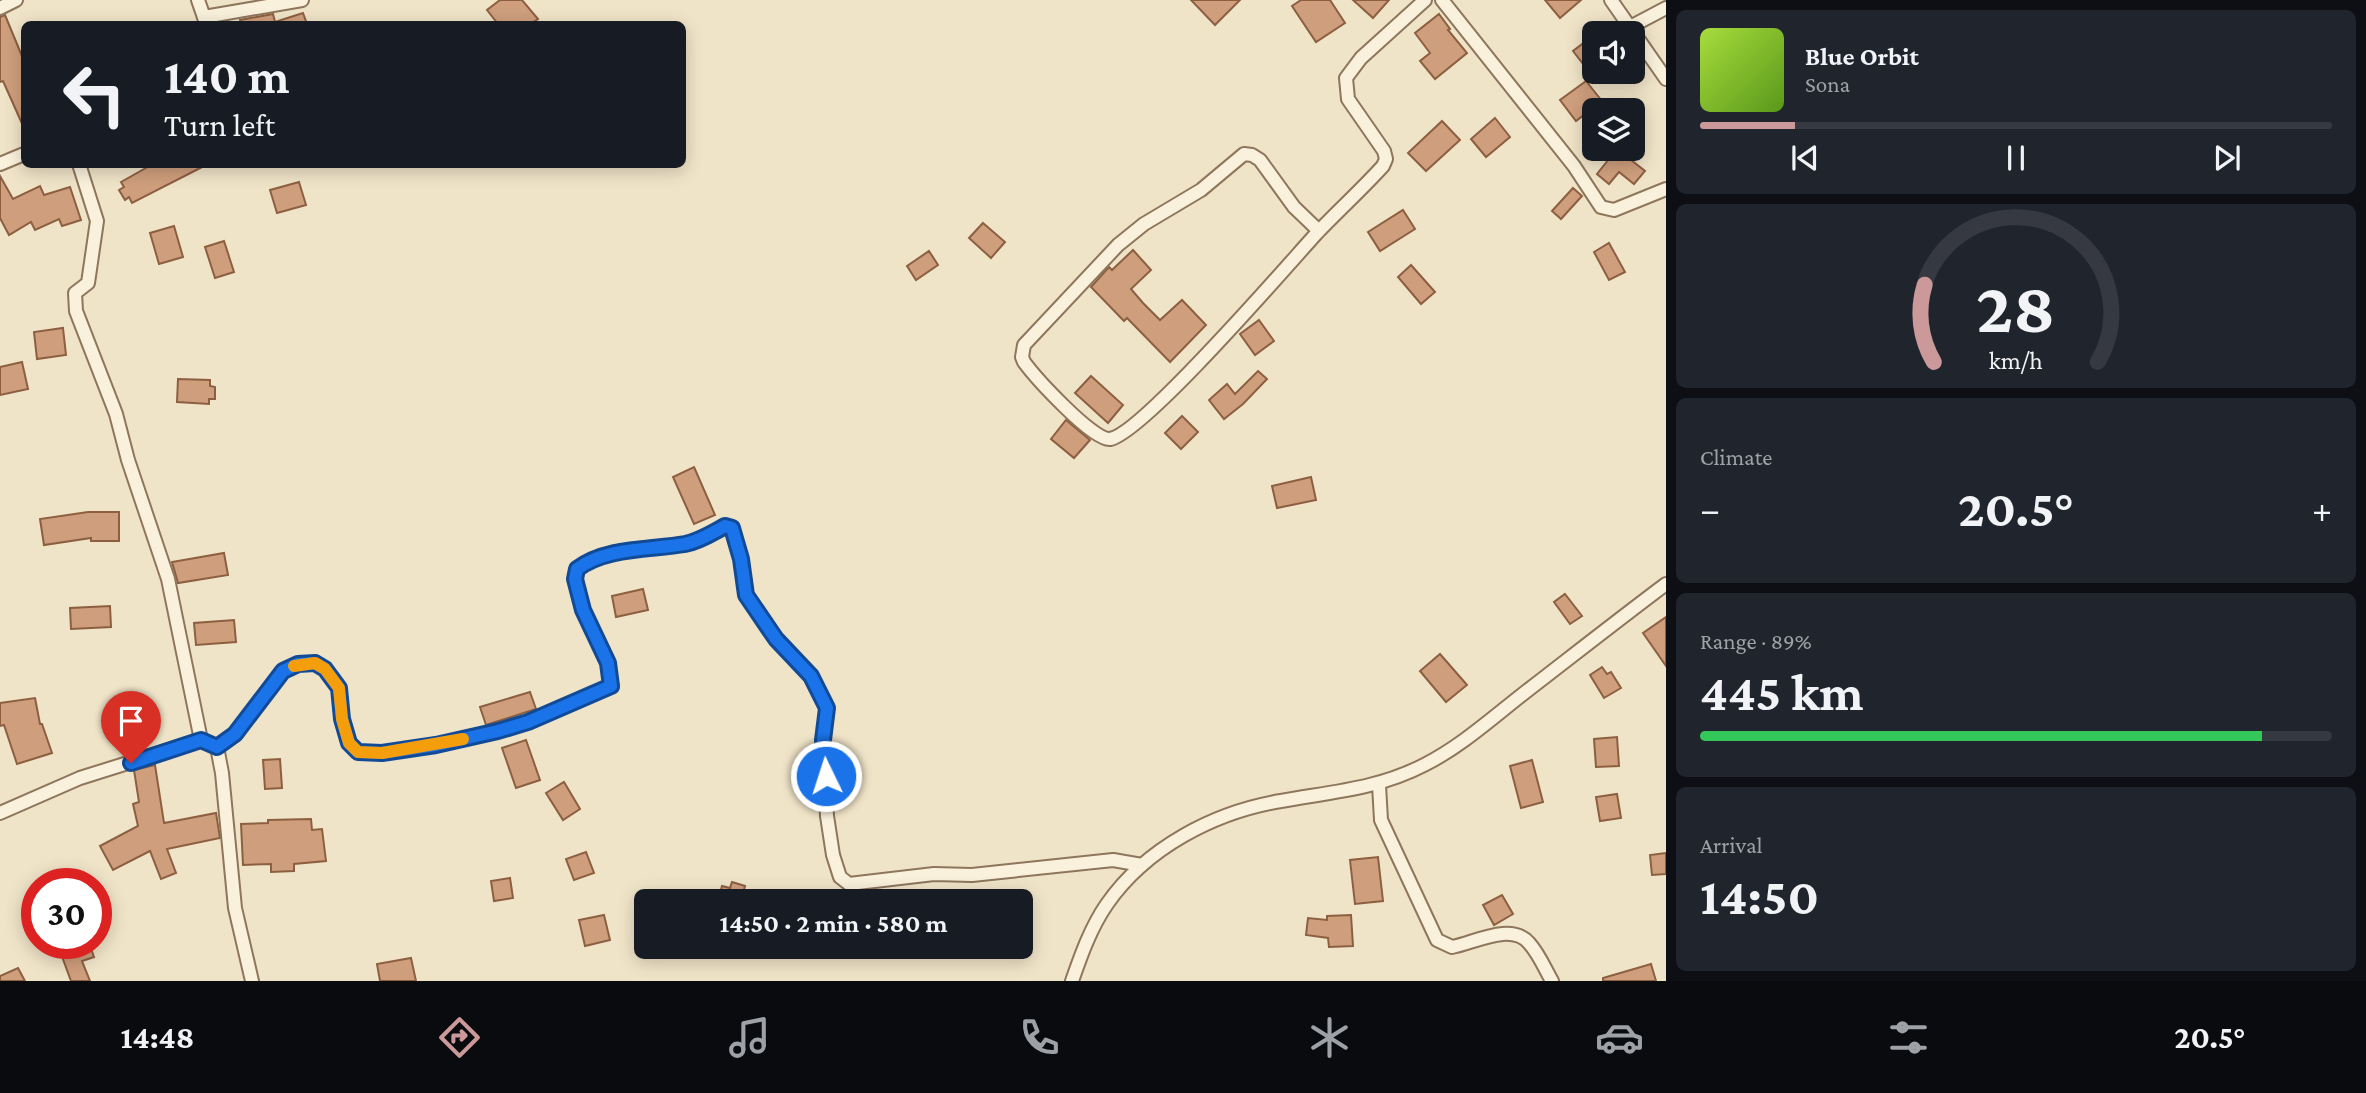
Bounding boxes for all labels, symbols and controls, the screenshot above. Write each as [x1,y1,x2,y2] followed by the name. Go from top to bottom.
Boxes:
[1582,21,1645,161] map controls
[1582,21,1645,84] button: sound
[1805,42,1919,71] text: Blue Orbit
[49,49,140,140] icon: left
[164,49,289,104] text: 140 m
[1805,71,1850,97] text: Sona
[1582,98,1645,161] button: layers
[164,107,275,143] text: Turn left
[1786,139,1824,177] icon: previous
[1997,139,2035,177] icon: pause
[2208,139,2246,177] icon: next
[1976,268,2056,349] text: 28
[1989,347,2043,374] text: km/h
[1700,444,1772,470] text: Climate
[1958,479,2074,537] text: 20.5°
[1700,488,1720,530] text: −
[2312,488,2332,530] text: +
[1700,628,1812,654] text: Range · 89%
[1700,663,1864,721] text: 445 km
[101,691,161,763] pin
[112,702,150,740] icon: arrive
[789,739,863,813] position arrow
[1700,832,1763,858] text: Arrival
[1700,867,1819,925] text: 14:50
[21,868,112,959] speed limit sign: 30
[719,909,948,938] text: 14:50 · 2 min · 580 m
[435,1013,484,1062] icon: directions
[725,1013,774,1062] icon: music
[1015,1013,1064,1062] icon: phone
[1305,1013,1354,1062] icon: climate
[1595,1013,1644,1062] icon: car
[1884,1013,1933,1062] icon: filters
[120,1019,194,1055] text: 14:48
[2174,1019,2246,1055] text: 20.5°

